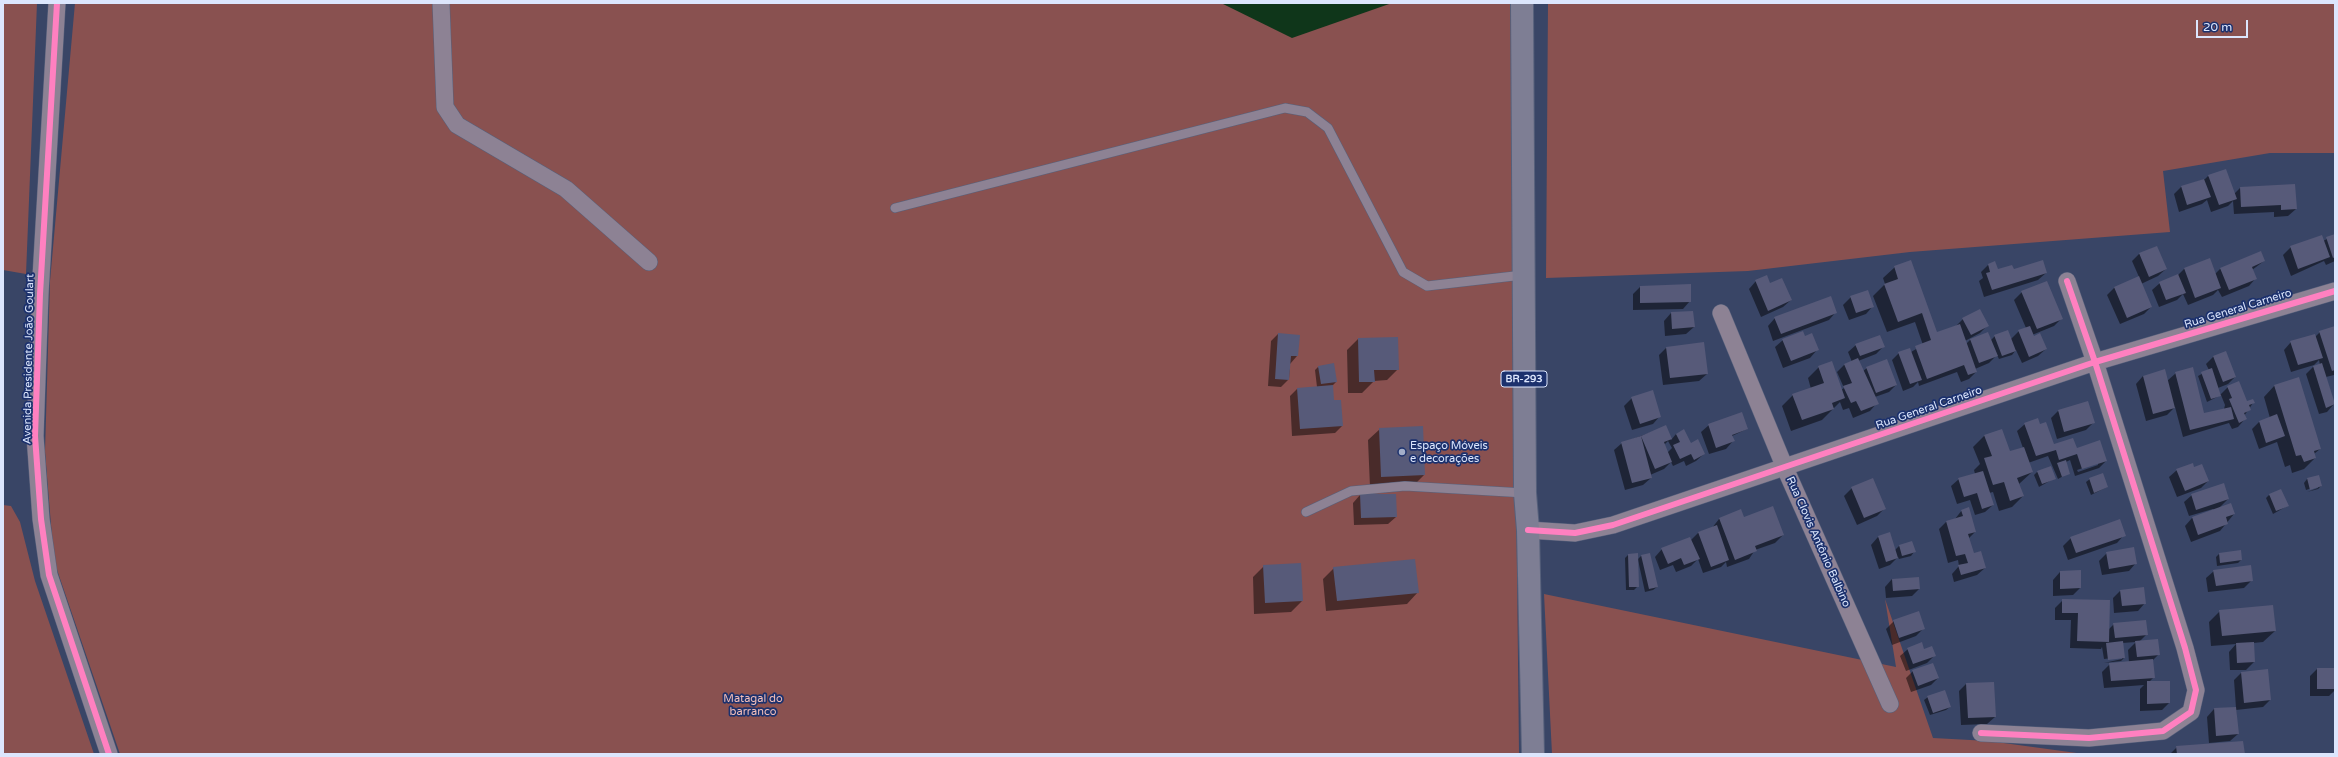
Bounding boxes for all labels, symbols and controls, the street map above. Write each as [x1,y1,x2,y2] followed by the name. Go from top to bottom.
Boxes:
[2198,12,2250,38] scale bar
[2203,20,2232,34] text: 20 m
[21,274,37,444] street label: Avenida Presidente João Goulart
[2183,286,2293,332] street label: Rua General Carneiro
[1501,371,1547,387] road number: BR-293
[1874,384,1984,432] street label: Rua General Carneiro
[1410,439,1488,465] place label: Espaço Móveis e decorações
[1397,447,1407,457] marker: Espaço Móveis e decorações
[1783,475,1853,609] street label: Rua Clovis Antônio Balbino
[723,692,783,718] park label: Matagal do barranco

